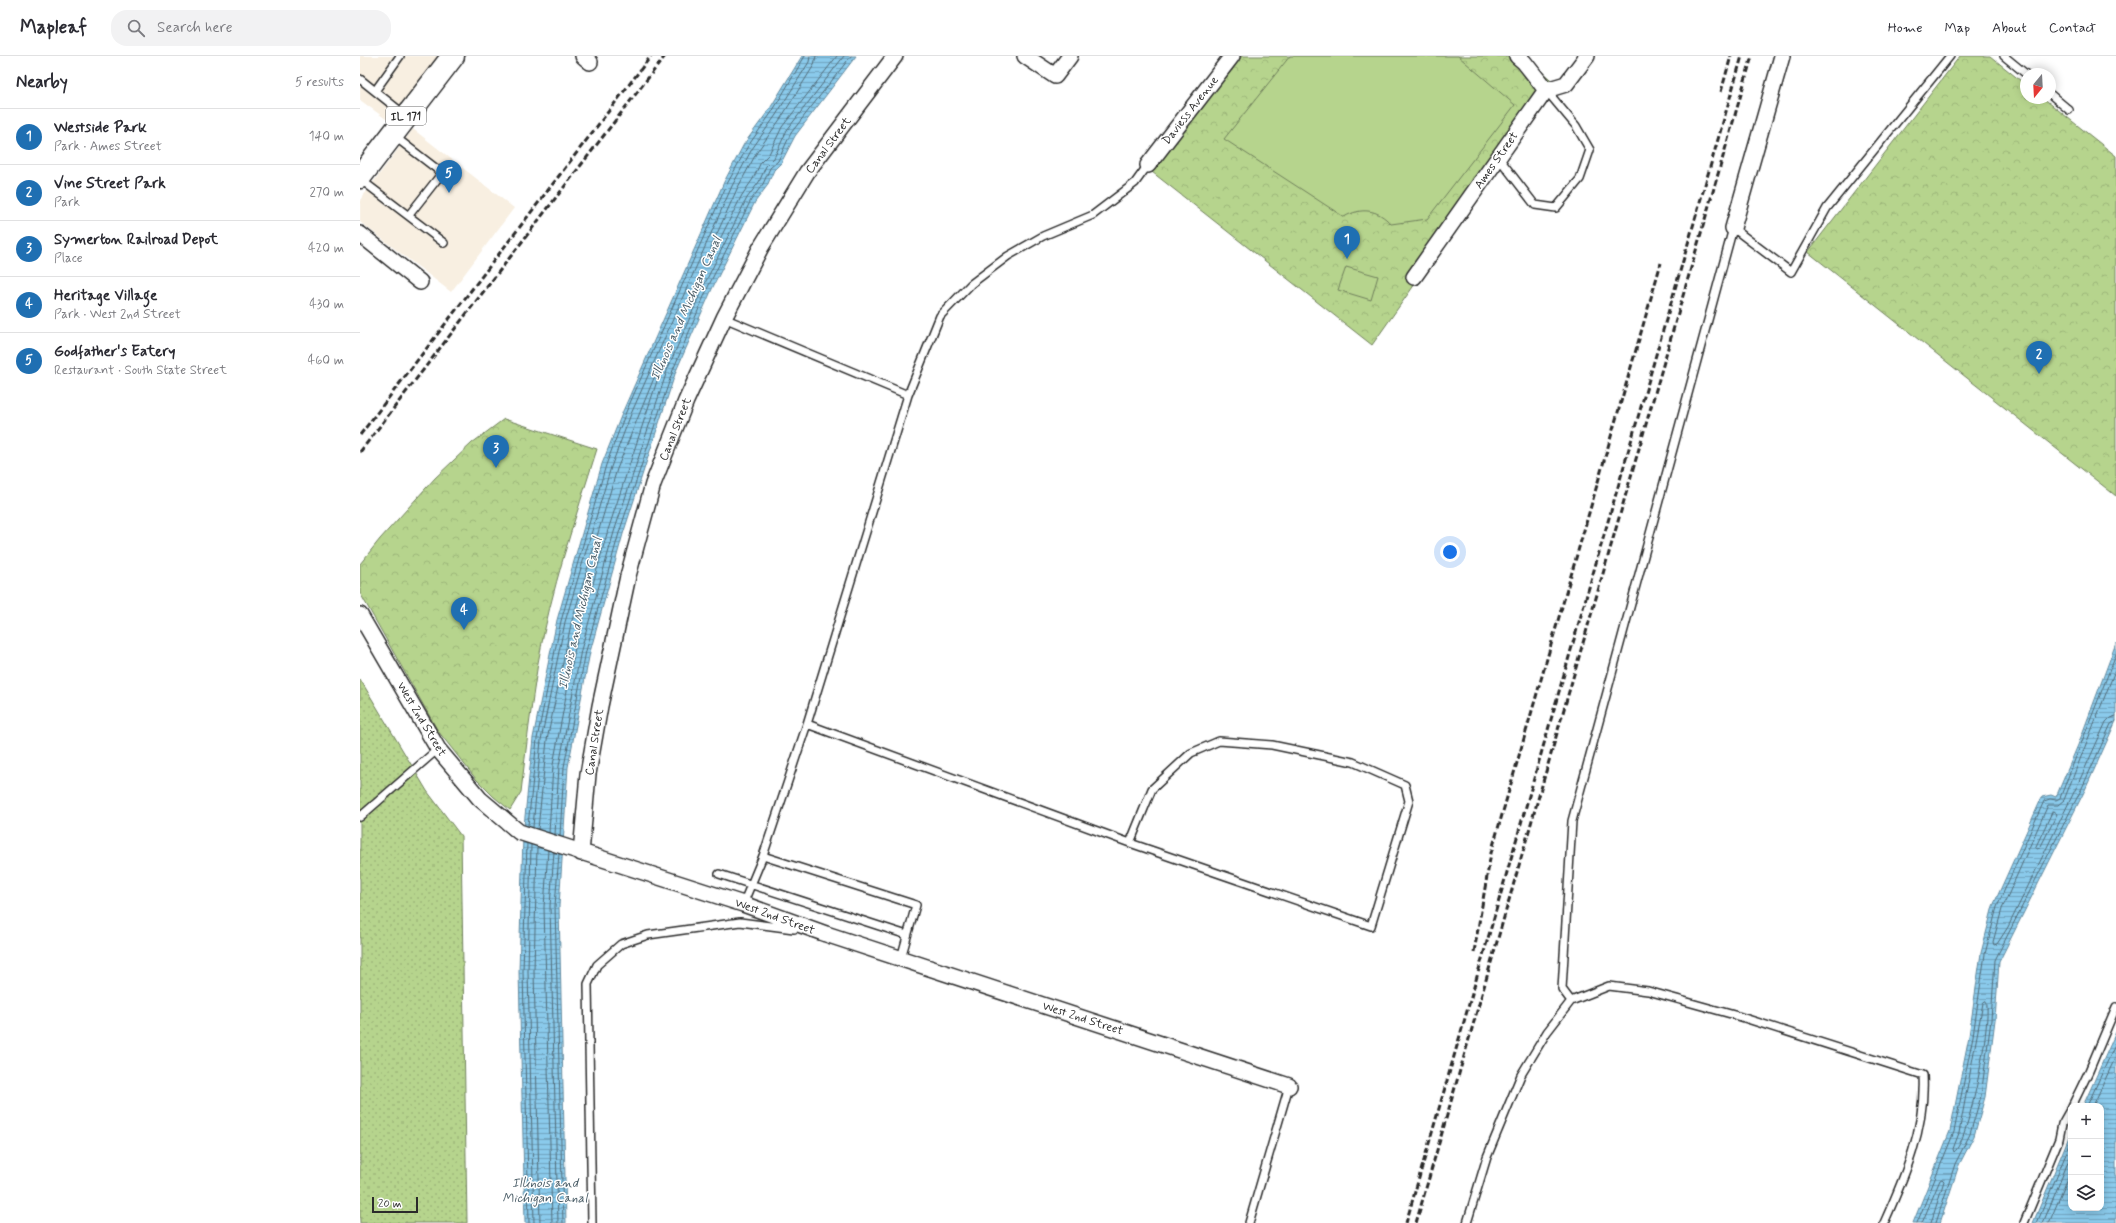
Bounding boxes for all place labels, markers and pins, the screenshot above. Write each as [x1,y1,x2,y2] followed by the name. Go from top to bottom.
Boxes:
[436,160,462,193] pin: 5
[1334,226,1360,259] pin: 1
[2026,341,2052,374] pin: 2
[483,435,509,468] pin: 3
[451,597,477,630] pin: 4

